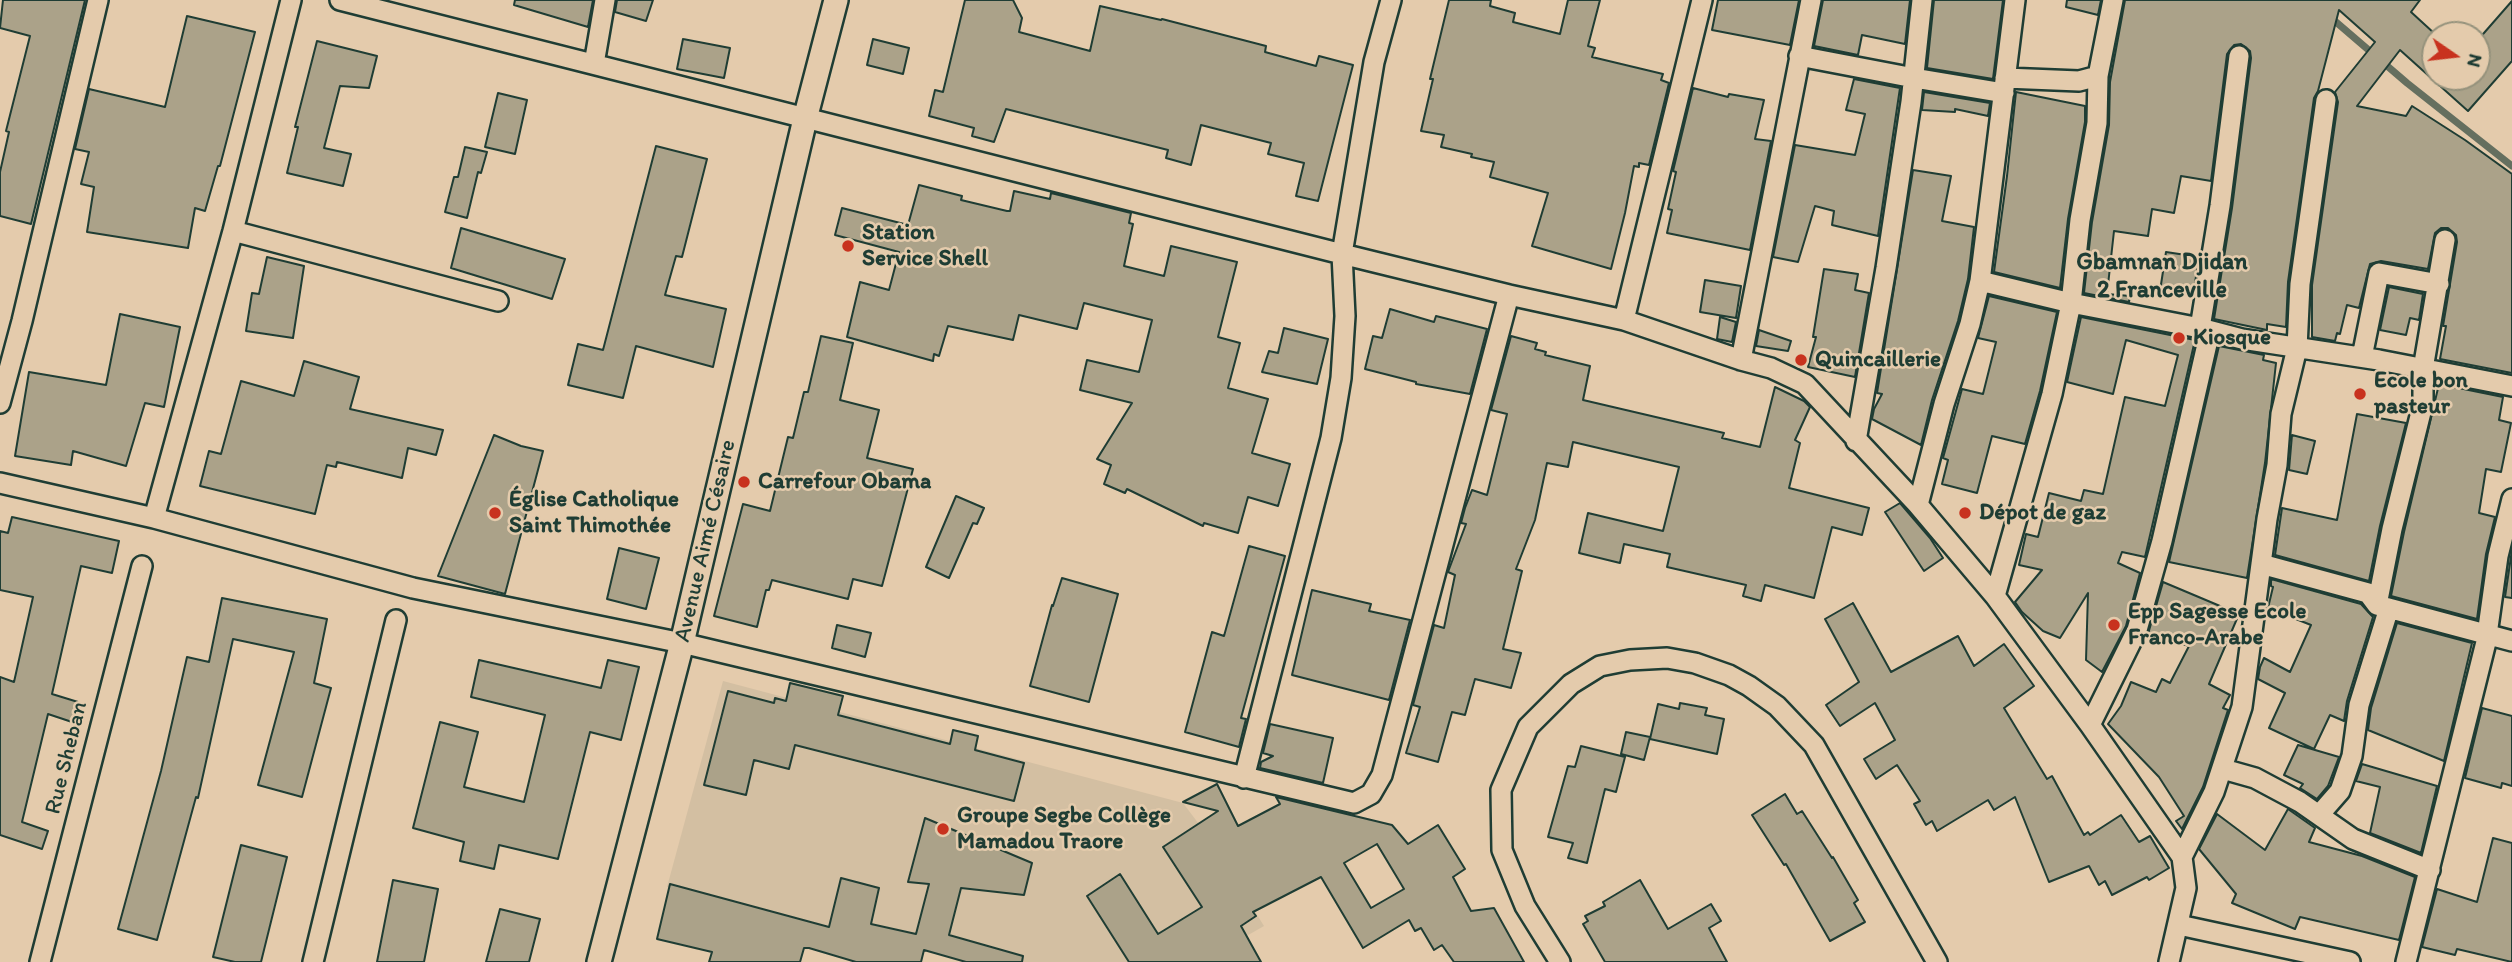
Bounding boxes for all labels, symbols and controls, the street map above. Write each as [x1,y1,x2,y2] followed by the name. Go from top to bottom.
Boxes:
[2421,21,2491,91] north arrow
[2462,52,2488,70] text: N
[862,219,988,273] place label: Station Service Shell
[840,238,856,254] marker: Station Service Shell
[2076,249,2248,305] district label: Gbamnan Djidan 2 Franceville
[2193,324,2271,352] place label: Kiosque
[2171,330,2187,346] marker: Kiosque
[1815,346,1941,374] place label: Quincaillerie
[1793,352,1809,368] marker: Quincaillerie
[2374,367,2468,421] place label: Ecole bon pasteur
[2352,386,2368,402] marker: Ecole bon pasteur
[669,437,743,645] street label: Avenue Aimé Césaire
[758,468,931,496] place label: Carrefour Obama
[736,474,752,490] marker: Carrefour Obama
[509,486,679,540] place label: Église Catholique Saint Thimothée
[1979,499,2106,527] place label: Dépot de gaz
[487,505,503,521] marker: Église Catholique Saint Thimothée
[1957,505,1973,521] marker: Dépot de gaz
[2128,598,2306,652] place label: Epp Sagesse Ecole Franco-Arabe
[2106,617,2122,633] marker: Epp Sagesse Ecole Franco-Arabe
[40,699,94,817] street label: Rue Sheban
[957,802,1171,856] place label: Groupe Segbe Collège Mamadou Traore
[935,821,951,837] marker: Groupe Segbe Collège Mamadou Traore

